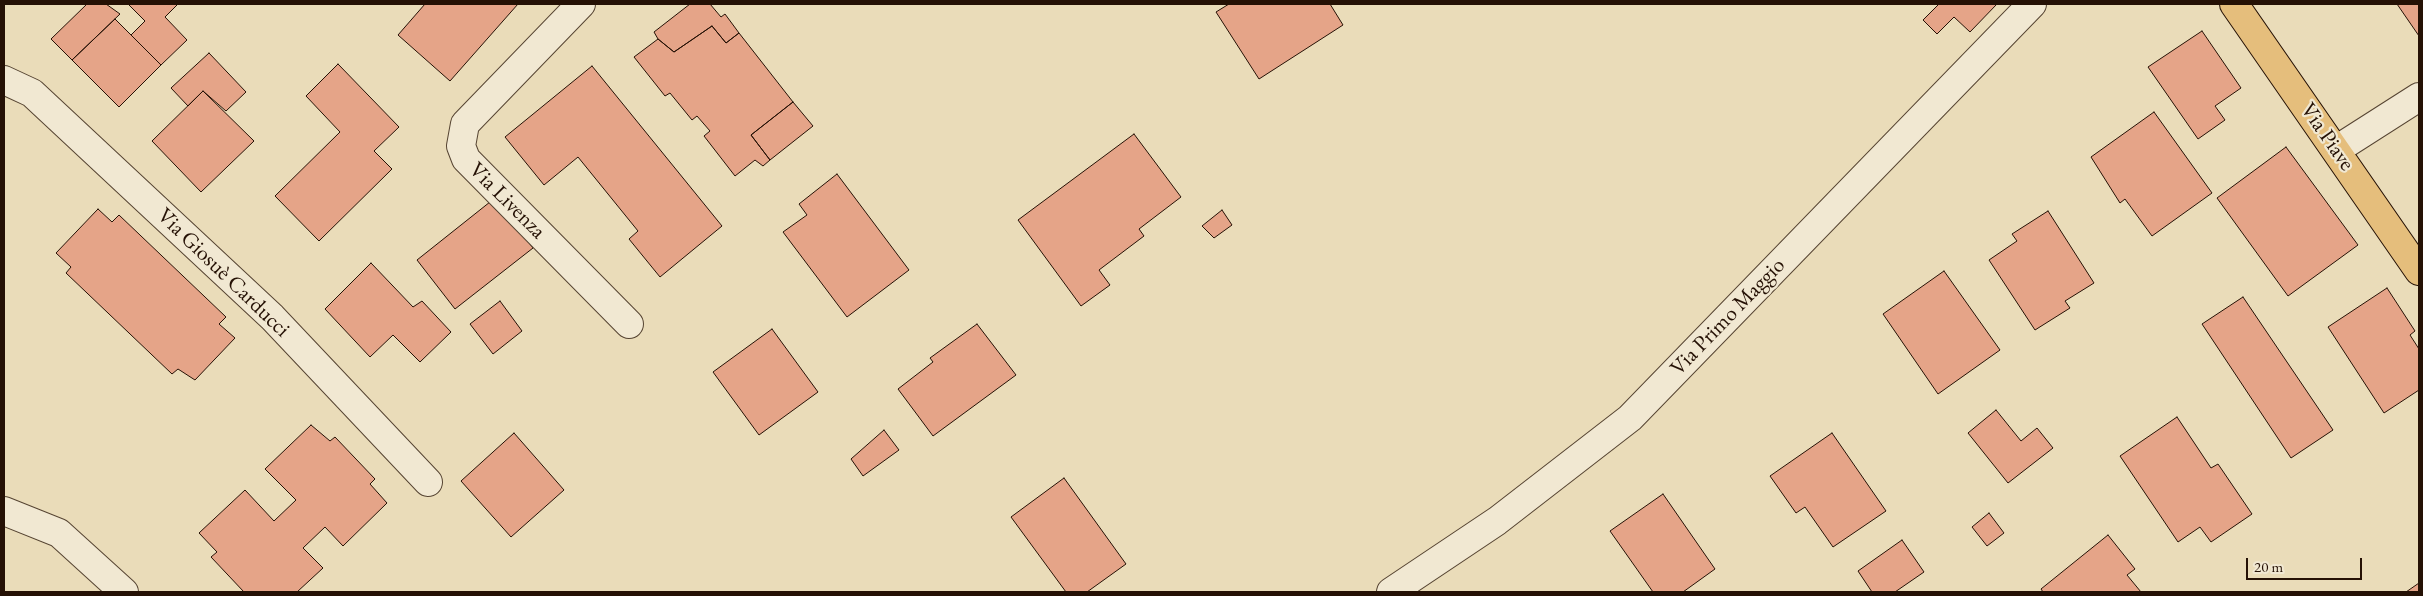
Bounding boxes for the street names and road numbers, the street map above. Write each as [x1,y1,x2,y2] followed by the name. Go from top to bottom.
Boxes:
[2294,98,2360,176] street label: Via Piave
[463,157,551,245] street label: Via Livenza
[151,203,295,343] street label: Via Giosuè Carducci
[1665,253,1791,381] street label: Via Primo Maggio

